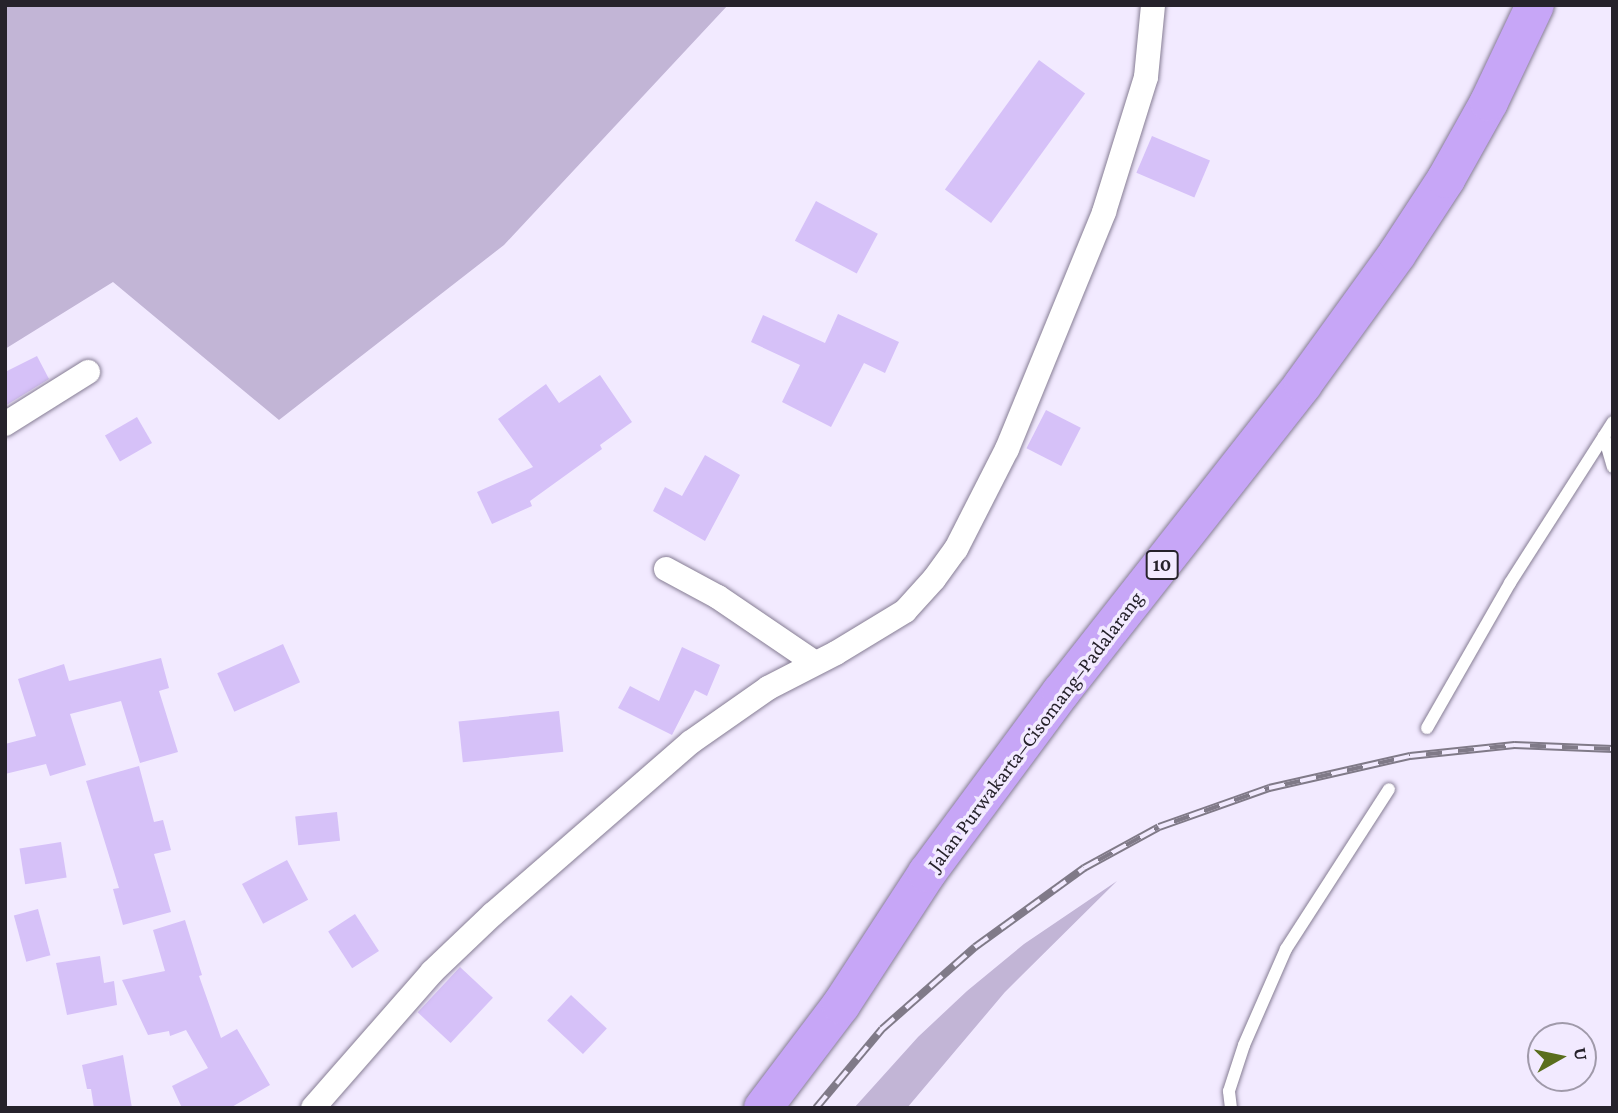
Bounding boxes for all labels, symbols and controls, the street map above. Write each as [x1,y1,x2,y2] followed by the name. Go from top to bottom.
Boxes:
[1144,550,1180,580] road number: 10
[922,586,1148,876] street label: Jalan Purwakarta–Cisomang–Padalarang
[1527,1022,1597,1092] north arrow
[1570,1046,1593,1062] text: U

